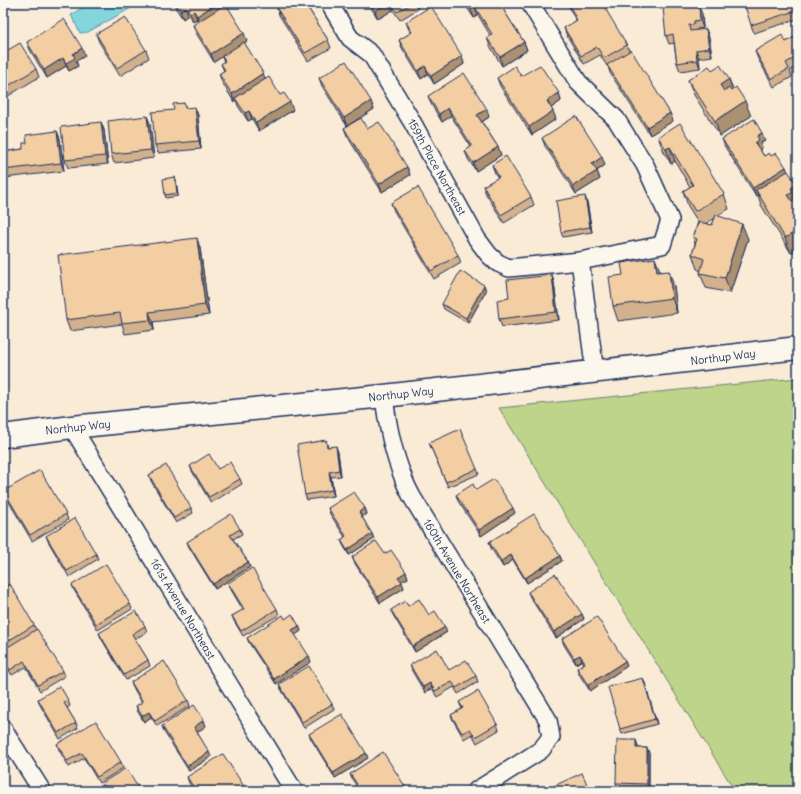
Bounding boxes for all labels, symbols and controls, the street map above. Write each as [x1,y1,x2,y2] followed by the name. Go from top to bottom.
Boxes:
[405,116,469,218] street label: 159th Place Northeast
[690,346,756,368] street label: Northup Way
[368,384,434,404] street label: Northup Way
[45,417,111,437] street label: Northup Way
[420,516,494,626] street label: 160th Avenue Northeast
[147,556,219,662] street label: 161st Avenue Northeast

